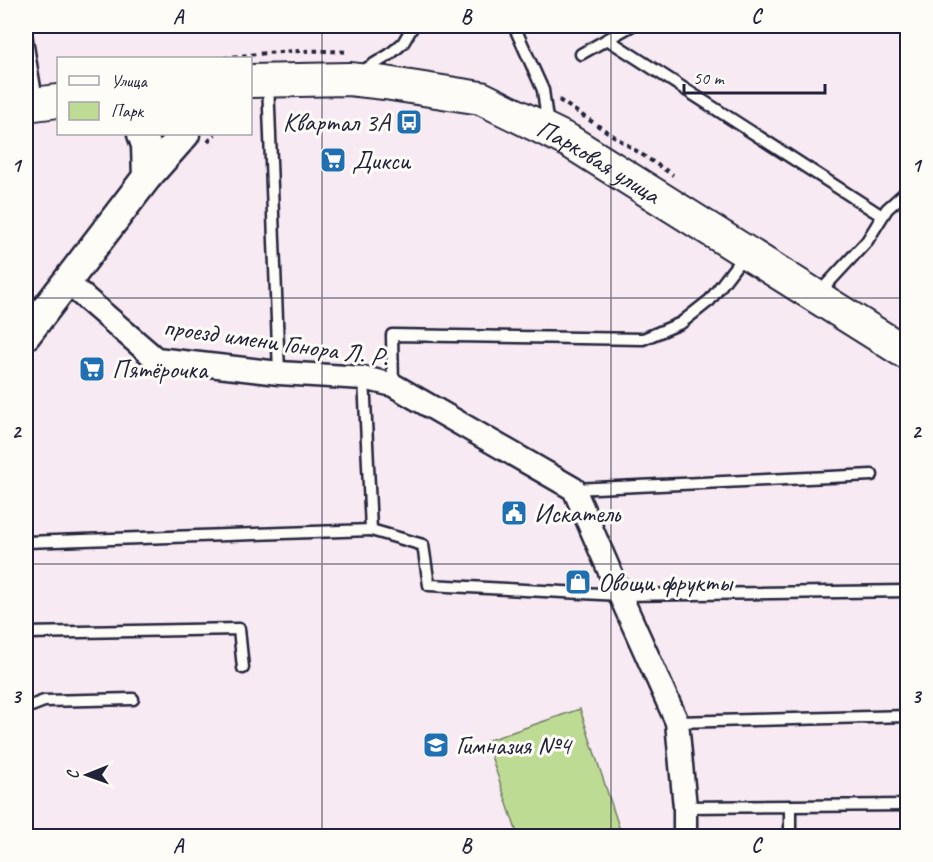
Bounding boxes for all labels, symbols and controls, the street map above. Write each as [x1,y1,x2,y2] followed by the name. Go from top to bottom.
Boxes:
[173,4,185,29] text: A
[461,4,473,29] text: B
[751,4,763,29] text: C
[57,57,252,135] legend
[684,57,825,95] scale bar
[693,67,726,89] text: 50 m
[111,70,148,92] text: Улица
[111,100,145,122] text: Парк
[283,106,392,139] place label: Квартал 3А
[394,107,424,137] bus stop icon: Квартал 3А
[532,111,668,212] street label: Парковая улица
[352,144,412,177] place label: Дикси
[318,145,348,175] supermarket icon: Дикси
[12,153,23,178] text: 1
[912,153,923,178] text: 1
[161,310,391,374] street label: проезд имени Гонора Л. Р.
[112,353,209,386] place label: Пятёрочка
[77,354,107,384] supermarket icon: Пятёрочка
[12,419,23,444] text: 2
[912,419,923,444] text: 2
[534,497,622,530] place label: Искатель
[499,498,529,528] public building icon: Искатель
[598,566,734,599] place label: Овощи фрукты
[563,567,593,597] shop icon: Овощи фрукты
[12,684,23,709] text: 3
[912,684,923,709] text: 3
[456,729,573,762] place label: Гимназия №4
[421,730,451,760] school or university icon: Гимназия №4
[57,745,117,805] north arrow
[63,769,83,779] text: С
[173,833,185,858] text: A
[461,833,473,858] text: B
[751,833,763,858] text: C

